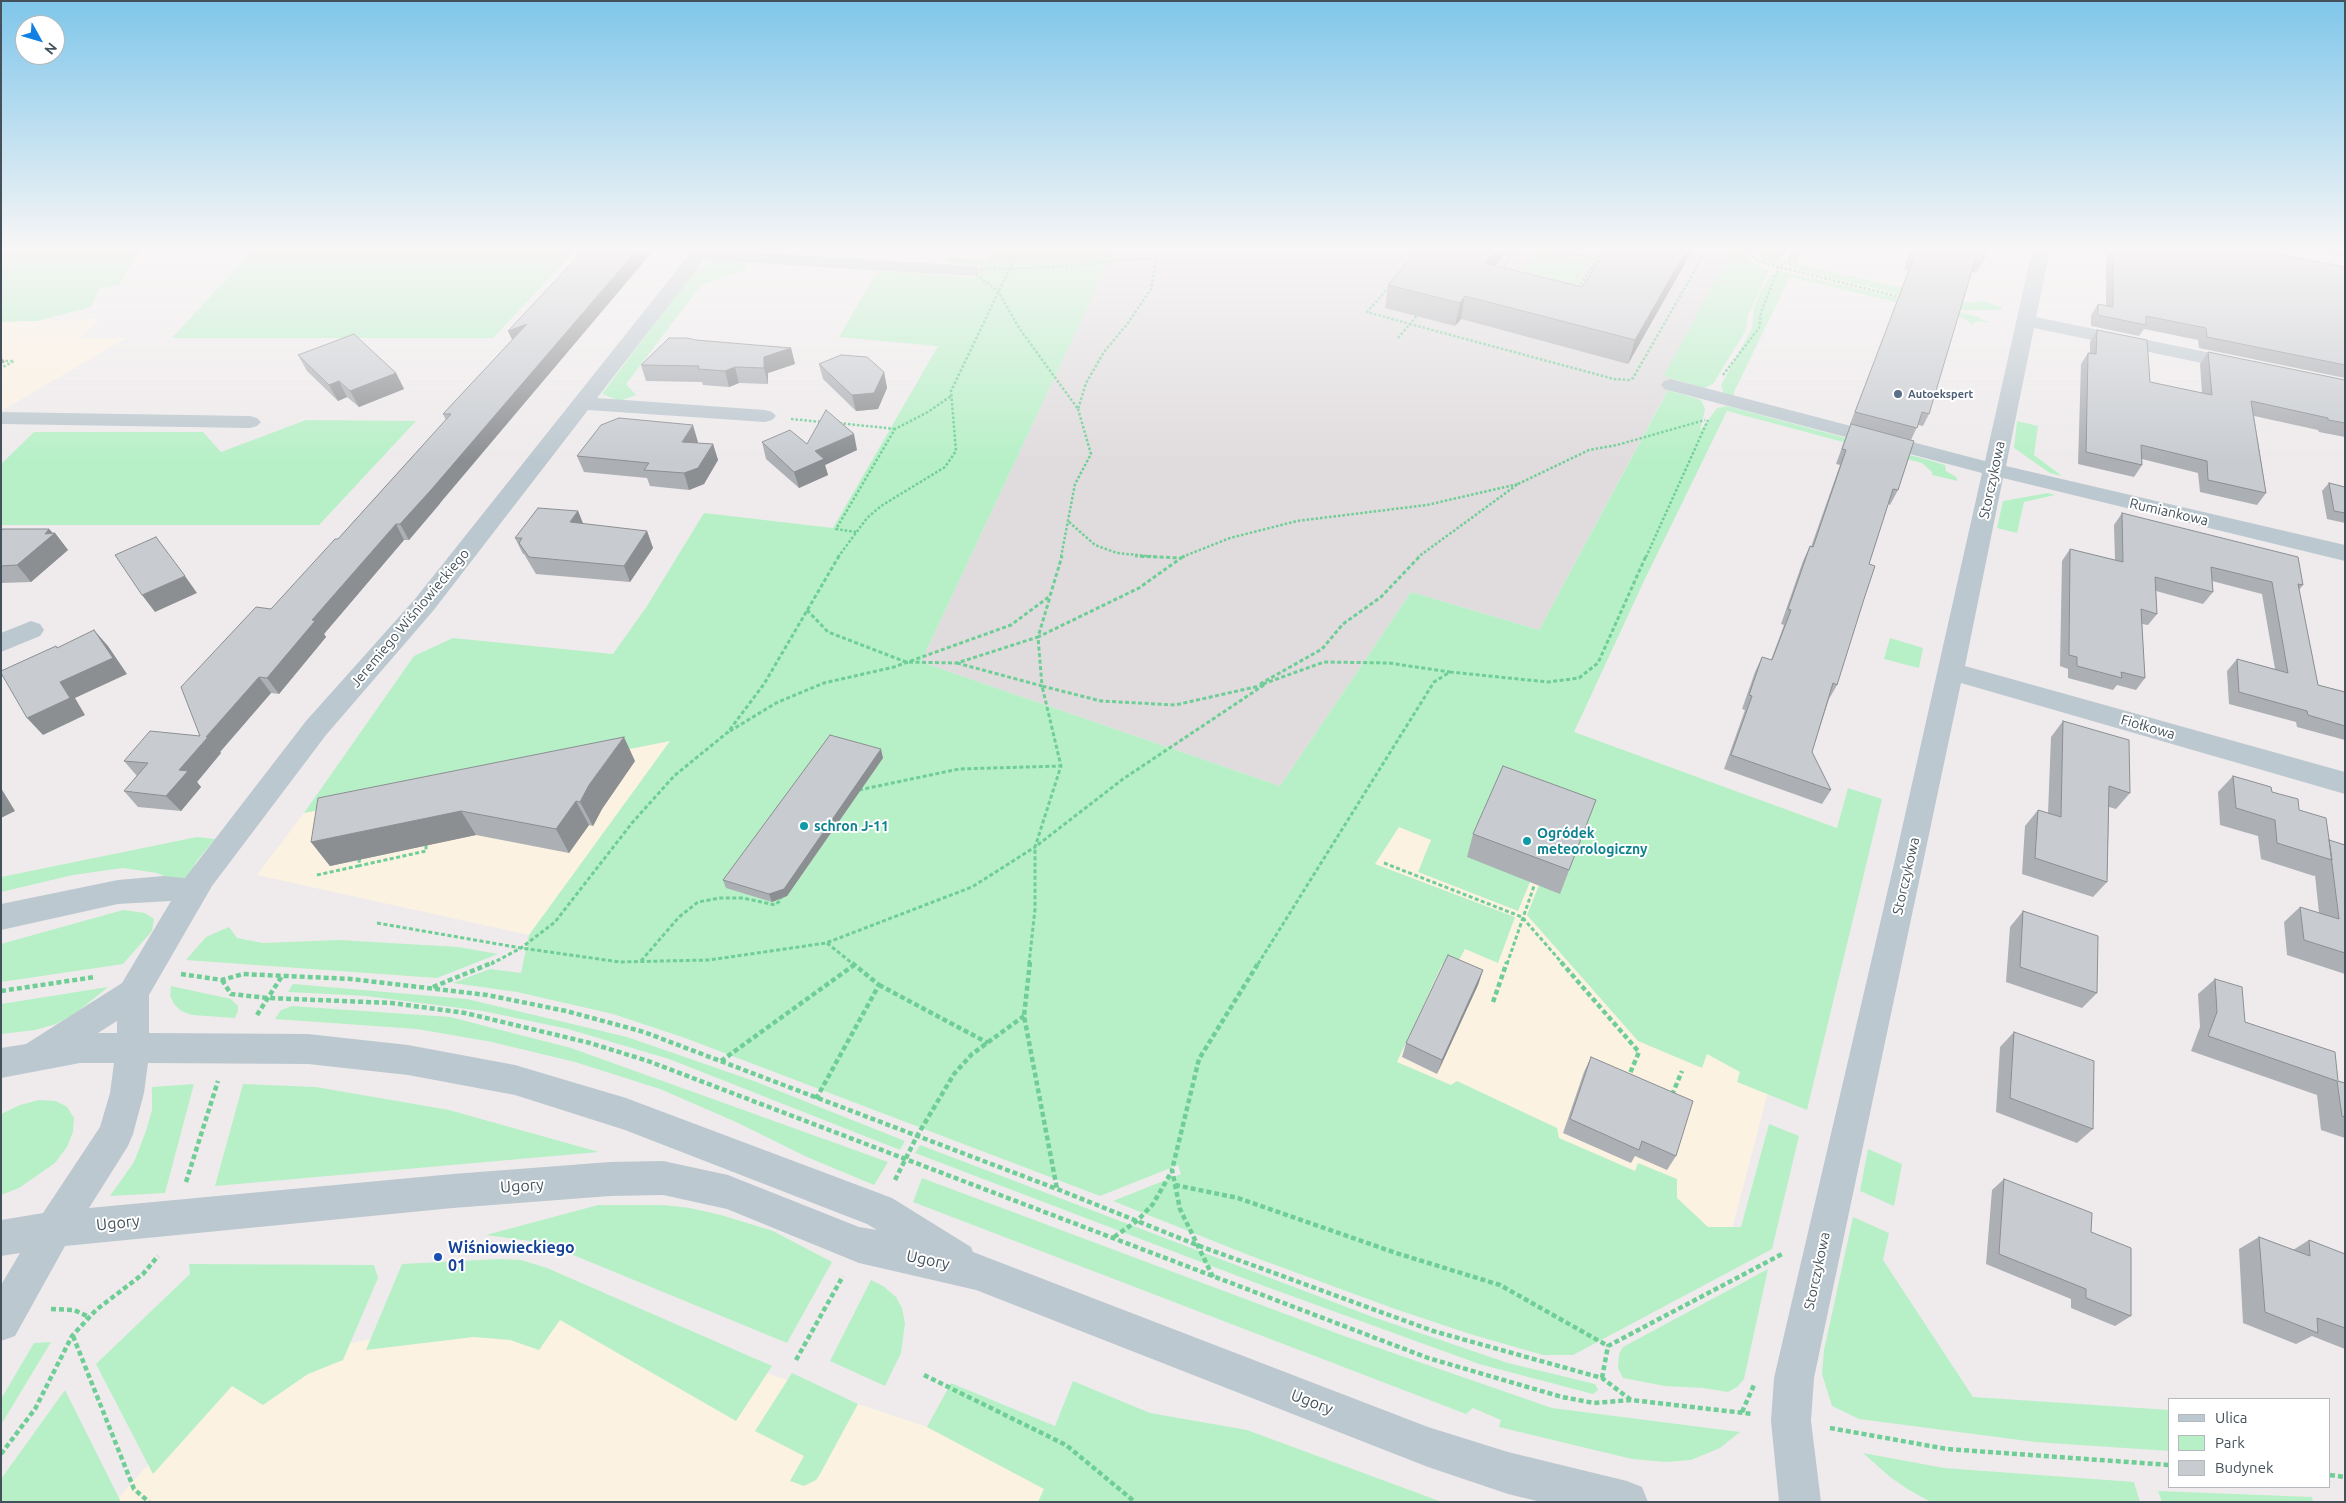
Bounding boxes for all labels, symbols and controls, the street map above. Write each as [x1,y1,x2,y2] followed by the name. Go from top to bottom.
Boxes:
[15,15,65,65] north arrow
[41,40,60,58] text: N
[1908,387,1973,401] place label: Autoekspert
[1892,388,1904,400] marker: Autoekspert
[1976,440,2008,520] street label: Storczykowa
[2128,495,2210,529] street label: Rumiankowa
[347,545,473,691] street label: Jeremiego Wiśniowieckiego
[2119,711,2177,743] street label: Fiołkowa
[814,818,889,834] place label: schron J-11
[798,820,810,832] marker: schron J-11
[1537,825,1647,858] place label: Ogródek meteorologiczny
[1521,835,1533,847] marker: Ogródek meteorologiczny
[1889,836,1923,916] street label: Storczykowa
[500,1175,544,1197] street label: Ugory
[95,1211,141,1235] street label: Ugory
[1801,1231,1833,1311] street label: Storczykowa
[448,1238,575,1276] place label: Wiśniowieckiego 01
[905,1246,951,1274] street label: Ugory
[432,1251,444,1263] marker: Wiśniowieckiego 01
[1288,1385,1336,1419] street label: Ugory
[2168,1398,2331,1488] legend
[2215,1409,2247,1426] text: Ulica
[2215,1434,2245,1451] text: Park
[2215,1459,2274,1476] text: Budynek

